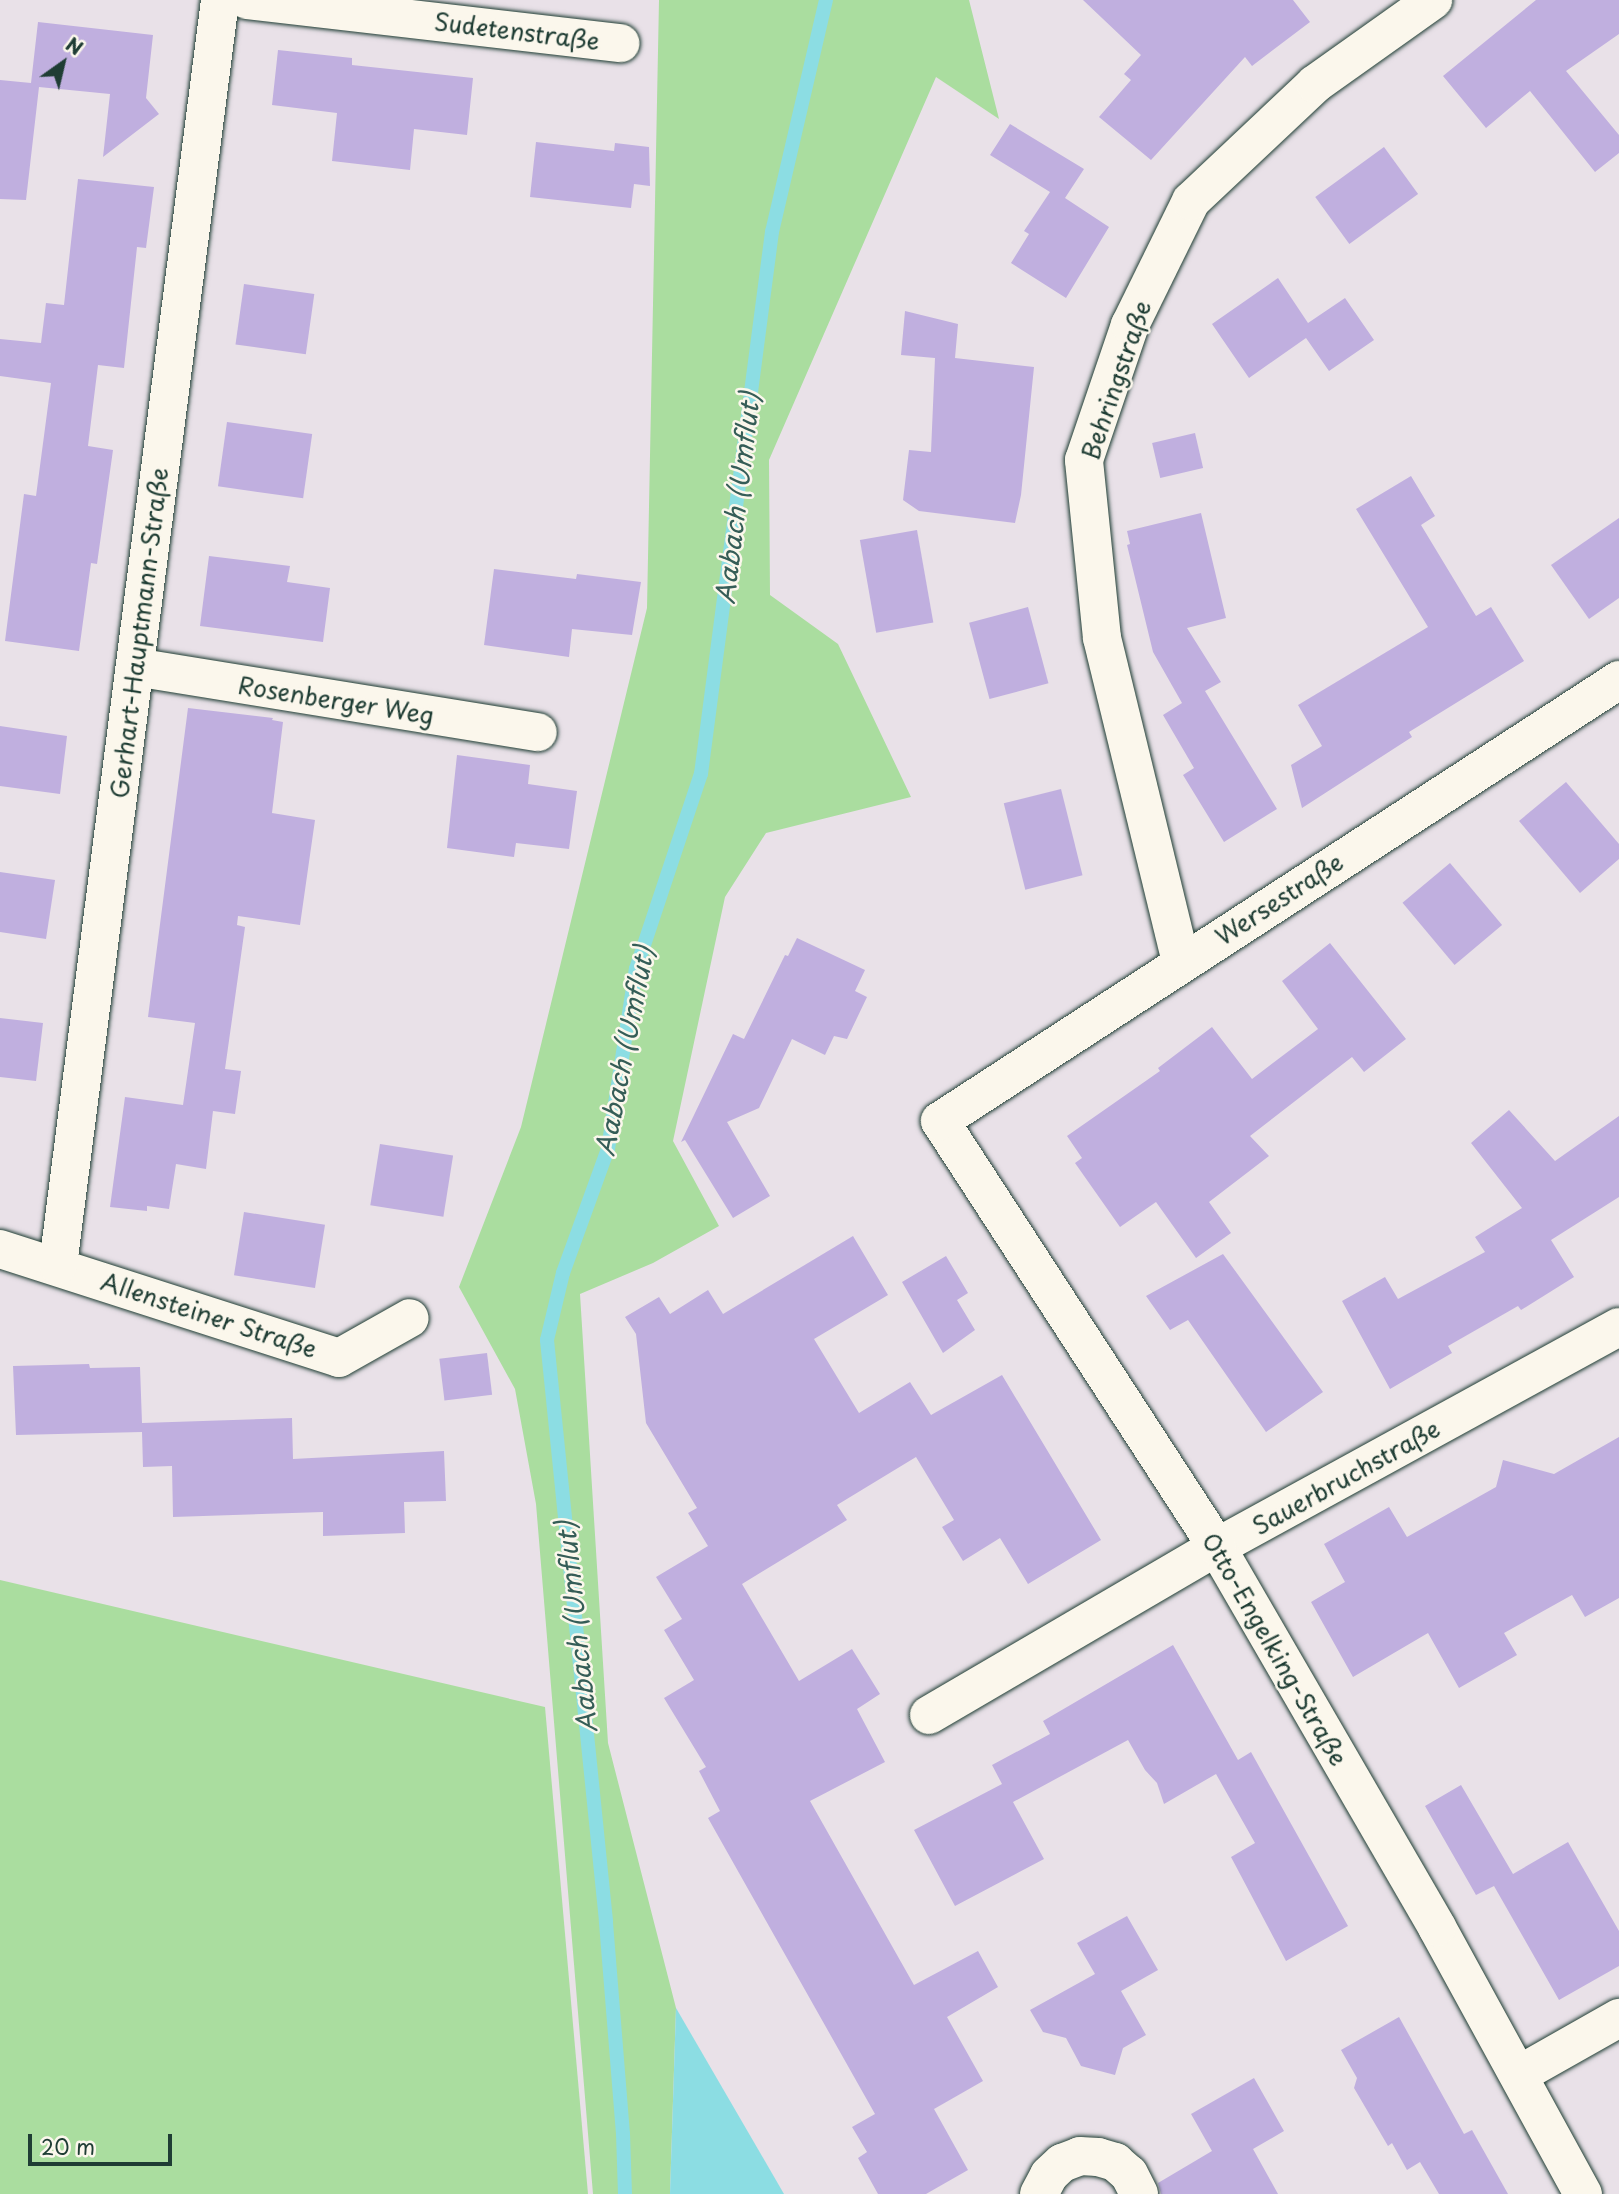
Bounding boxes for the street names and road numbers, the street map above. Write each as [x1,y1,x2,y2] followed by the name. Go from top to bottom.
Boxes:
[433,7,601,55] street label: Sudetenstraße
[1075,297,1157,463] street label: Behringstraße
[104,466,174,800] street label: Gerhart-Hauptmann-Straße
[235,670,437,730] street label: Rosenberger Weg
[1210,847,1348,951] street label: Wersestraße
[97,1266,321,1364] street label: Allensteiner Straße
[1247,1414,1445,1540] street label: Sauerbruchstraße
[1196,1527,1354,1771] street label: Otto-Engelking-Straße

